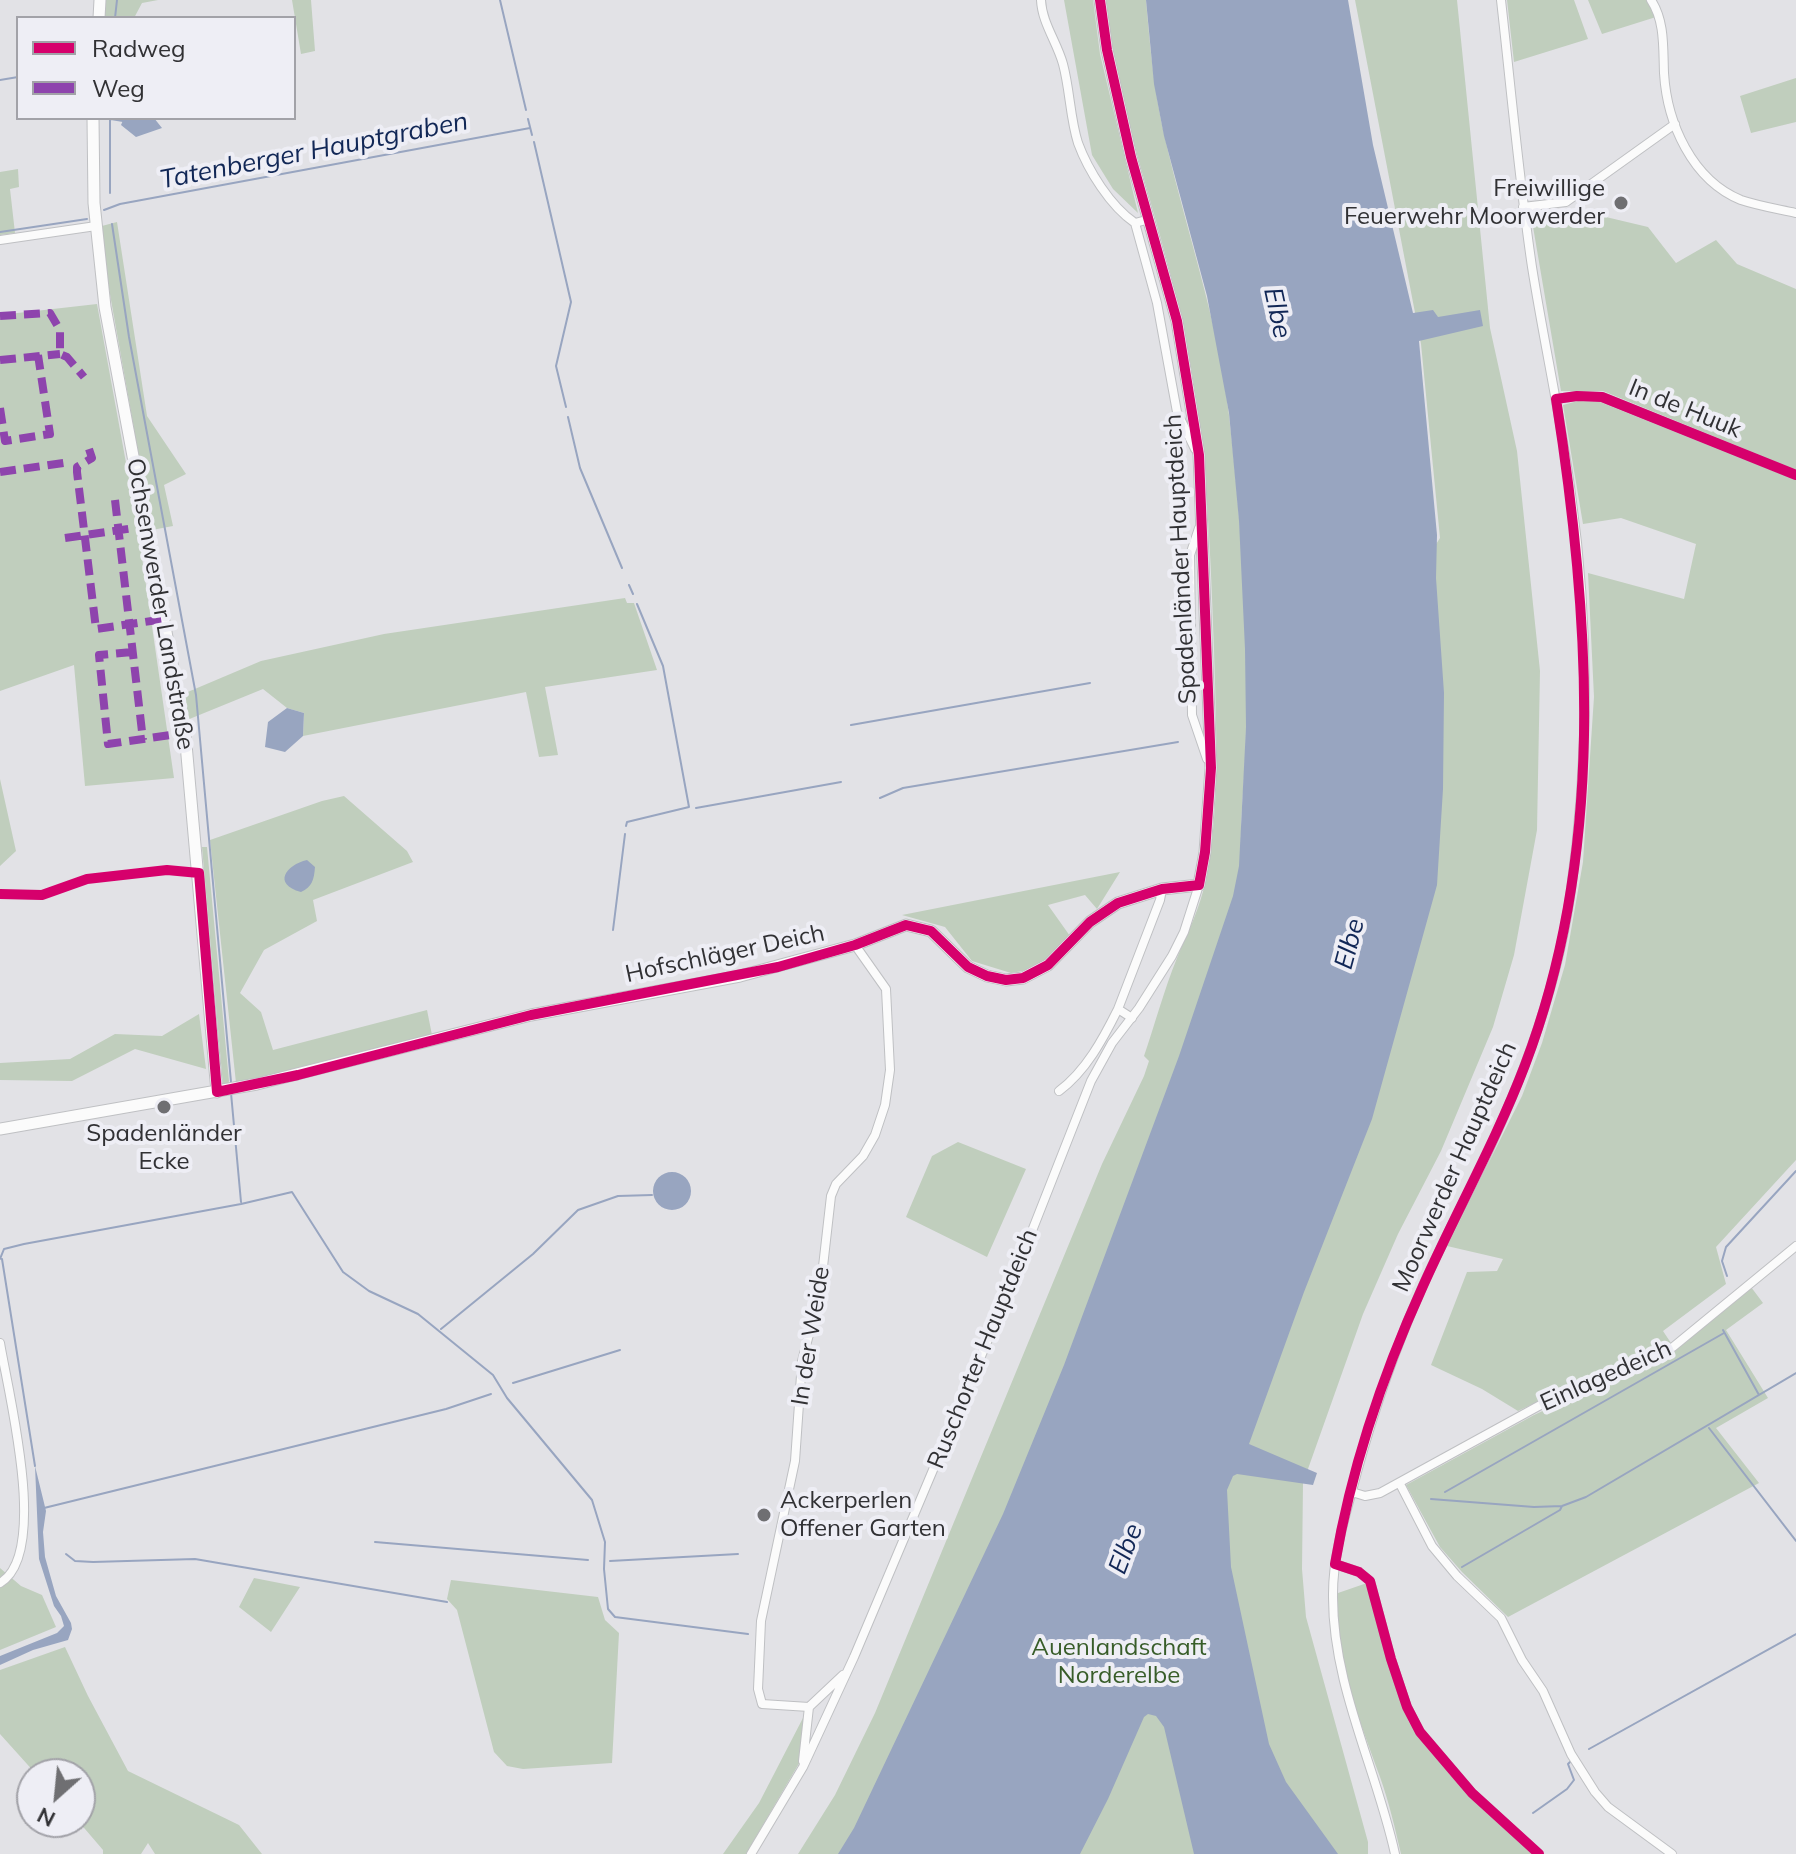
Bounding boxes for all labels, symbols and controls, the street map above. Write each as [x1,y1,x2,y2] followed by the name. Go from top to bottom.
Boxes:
[16,16,296,120] legend
[92,33,186,63] text: Radweg
[92,73,145,103] text: Weg
[157,106,471,196] water label: Tatenberger Hauptgraben
[1344,175,1605,231] place label: Freiwillige Feuerwehr Moorwerder
[1612,194,1630,212] marker: Freiwillige Feuerwehr Moorwerder
[1256,285,1298,341] water label: Elbe
[1625,373,1745,445] street label: In de Huuk
[1159,413,1203,705] street label: Spadenländer Hauptdeich
[120,456,200,752] street label: Ochsenwerder Landstraße
[1328,915,1372,973] water label: Elbe
[623,919,827,989] street label: Hofschläger Deich
[1387,1038,1523,1296] street label: Moorwerder Hauptdeich
[155,1098,173,1116] marker: Spadenländer Ecke
[86,1120,242,1176] place label: Spadenländer Ecke
[922,1225,1044,1473] street label: Ruschorter Hauptdeich
[786,1264,836,1408] street label: In der Weide
[1536,1334,1676,1418] street label: Einlagedeich
[780,1487,946,1543] place label: Ackerperlen Offener Garten
[755,1506,773,1524] marker: Ackerperlen Offener Garten
[1102,1520,1150,1578] water label: Elbe
[1031,1634,1207,1690] park label: Auenlandschaft Norderelbe
[16,1758,96,1838] north arrow
[32,1801,60,1834] text: N

